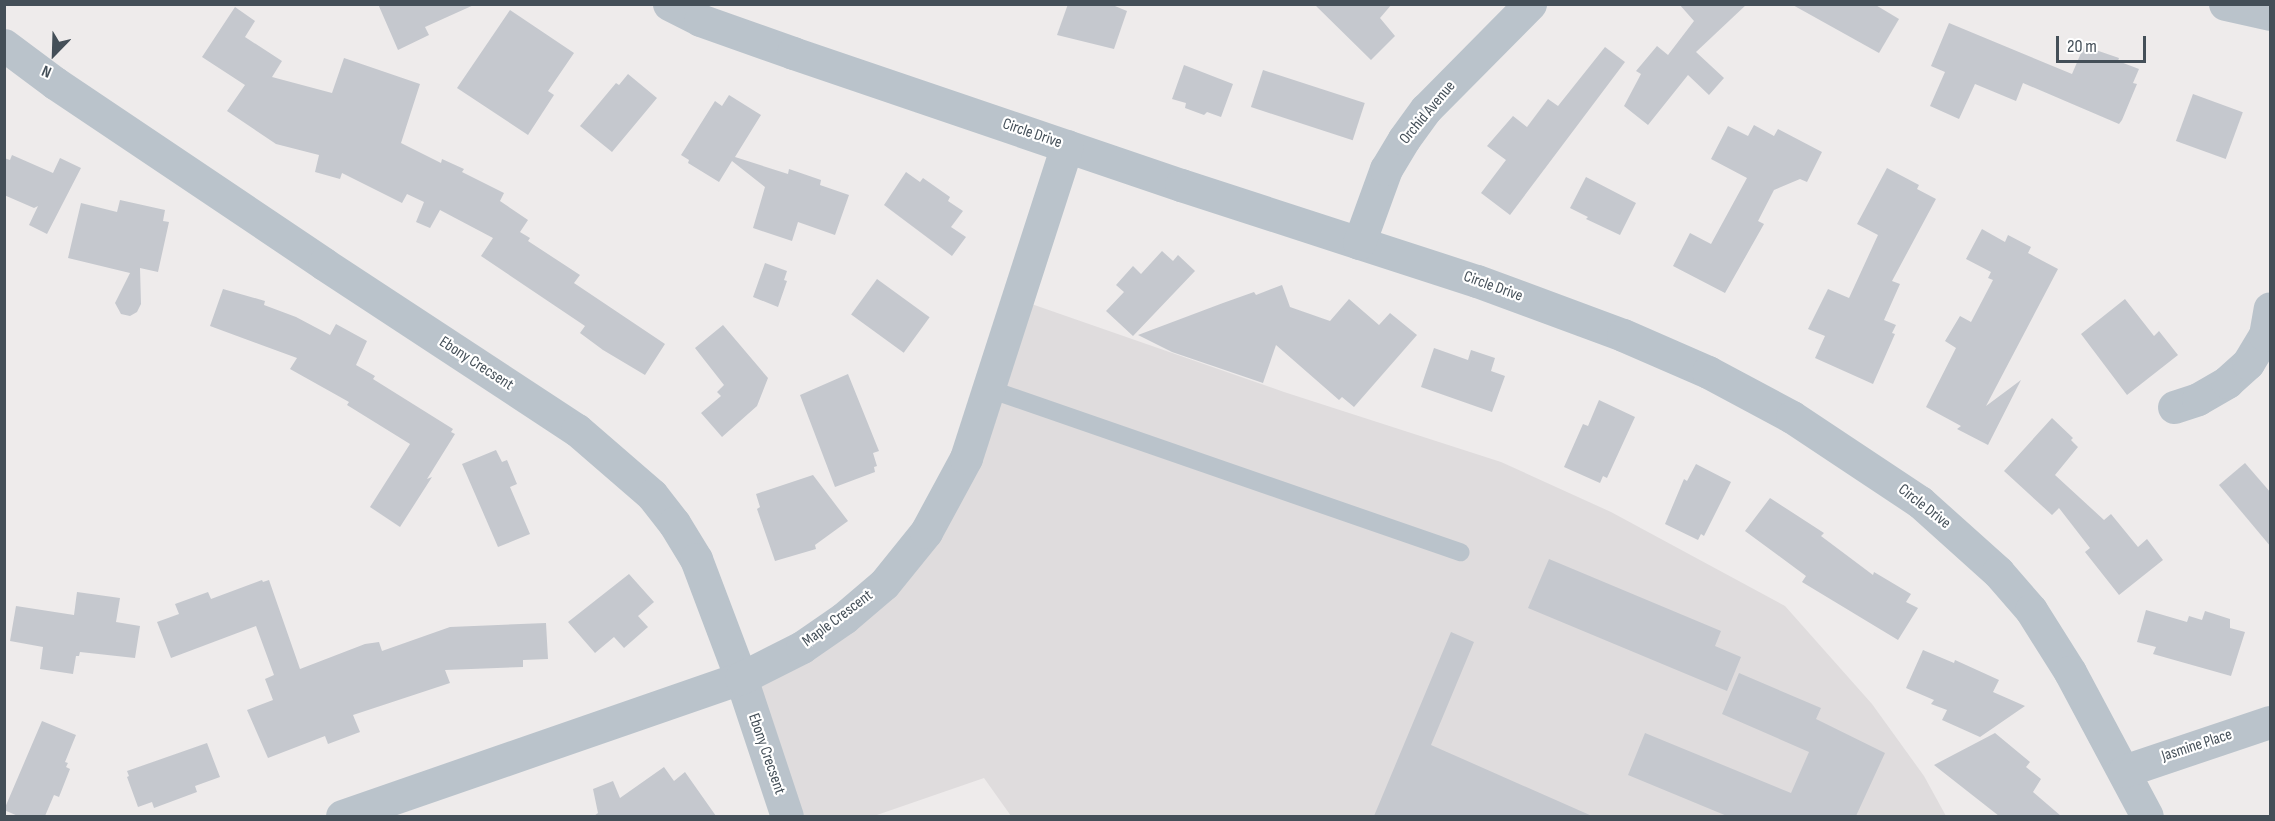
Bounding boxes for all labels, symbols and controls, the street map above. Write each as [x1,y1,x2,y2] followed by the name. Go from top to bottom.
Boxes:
[24,24,84,84] north arrow
[2059,24,2149,62] scale bar
[2067,36,2097,57] text: 20 m
[39,61,54,81] text: N
[1396,77,1460,149] street label: Orchid Avenue
[1000,115,1064,153] street label: Circle Drive
[1461,267,1525,307] street label: Circle Drive
[435,333,517,395] street label: Ebony Crecsent
[1894,481,1954,533] street label: Circle Drive
[799,586,877,652] street label: Maple Crescent
[743,711,789,797] street label: Ebony Crecsent
[2159,726,2235,766] street label: Jasmine Place

